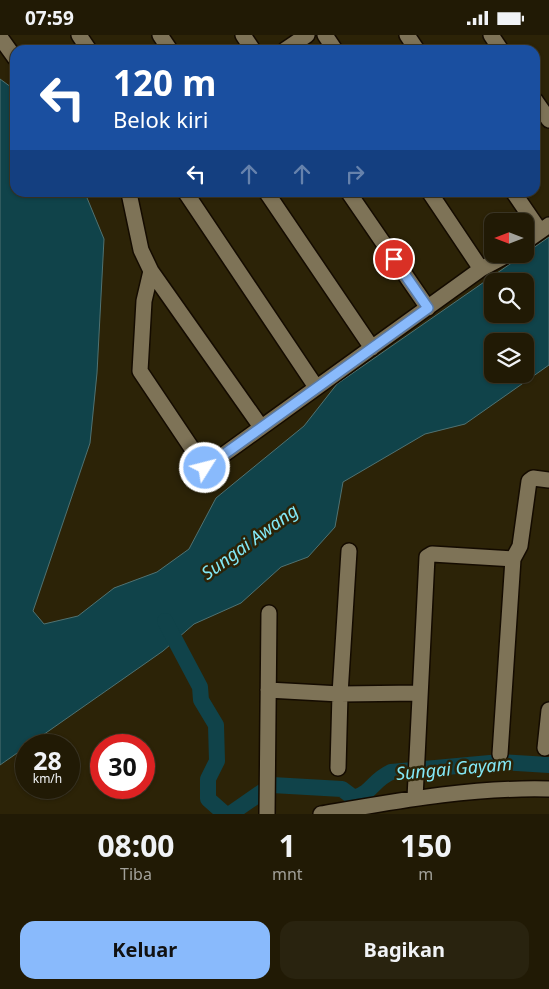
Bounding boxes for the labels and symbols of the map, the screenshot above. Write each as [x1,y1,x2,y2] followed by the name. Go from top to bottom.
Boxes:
[484,213,534,263] north arrow
[373,238,415,280] pin
[178,441,230,493] position arrow
[196,498,303,584] water label: Sungai Awang
[90,734,155,799] speed limit sign: 30
[395,751,513,785] water label: Sungai Gayam

